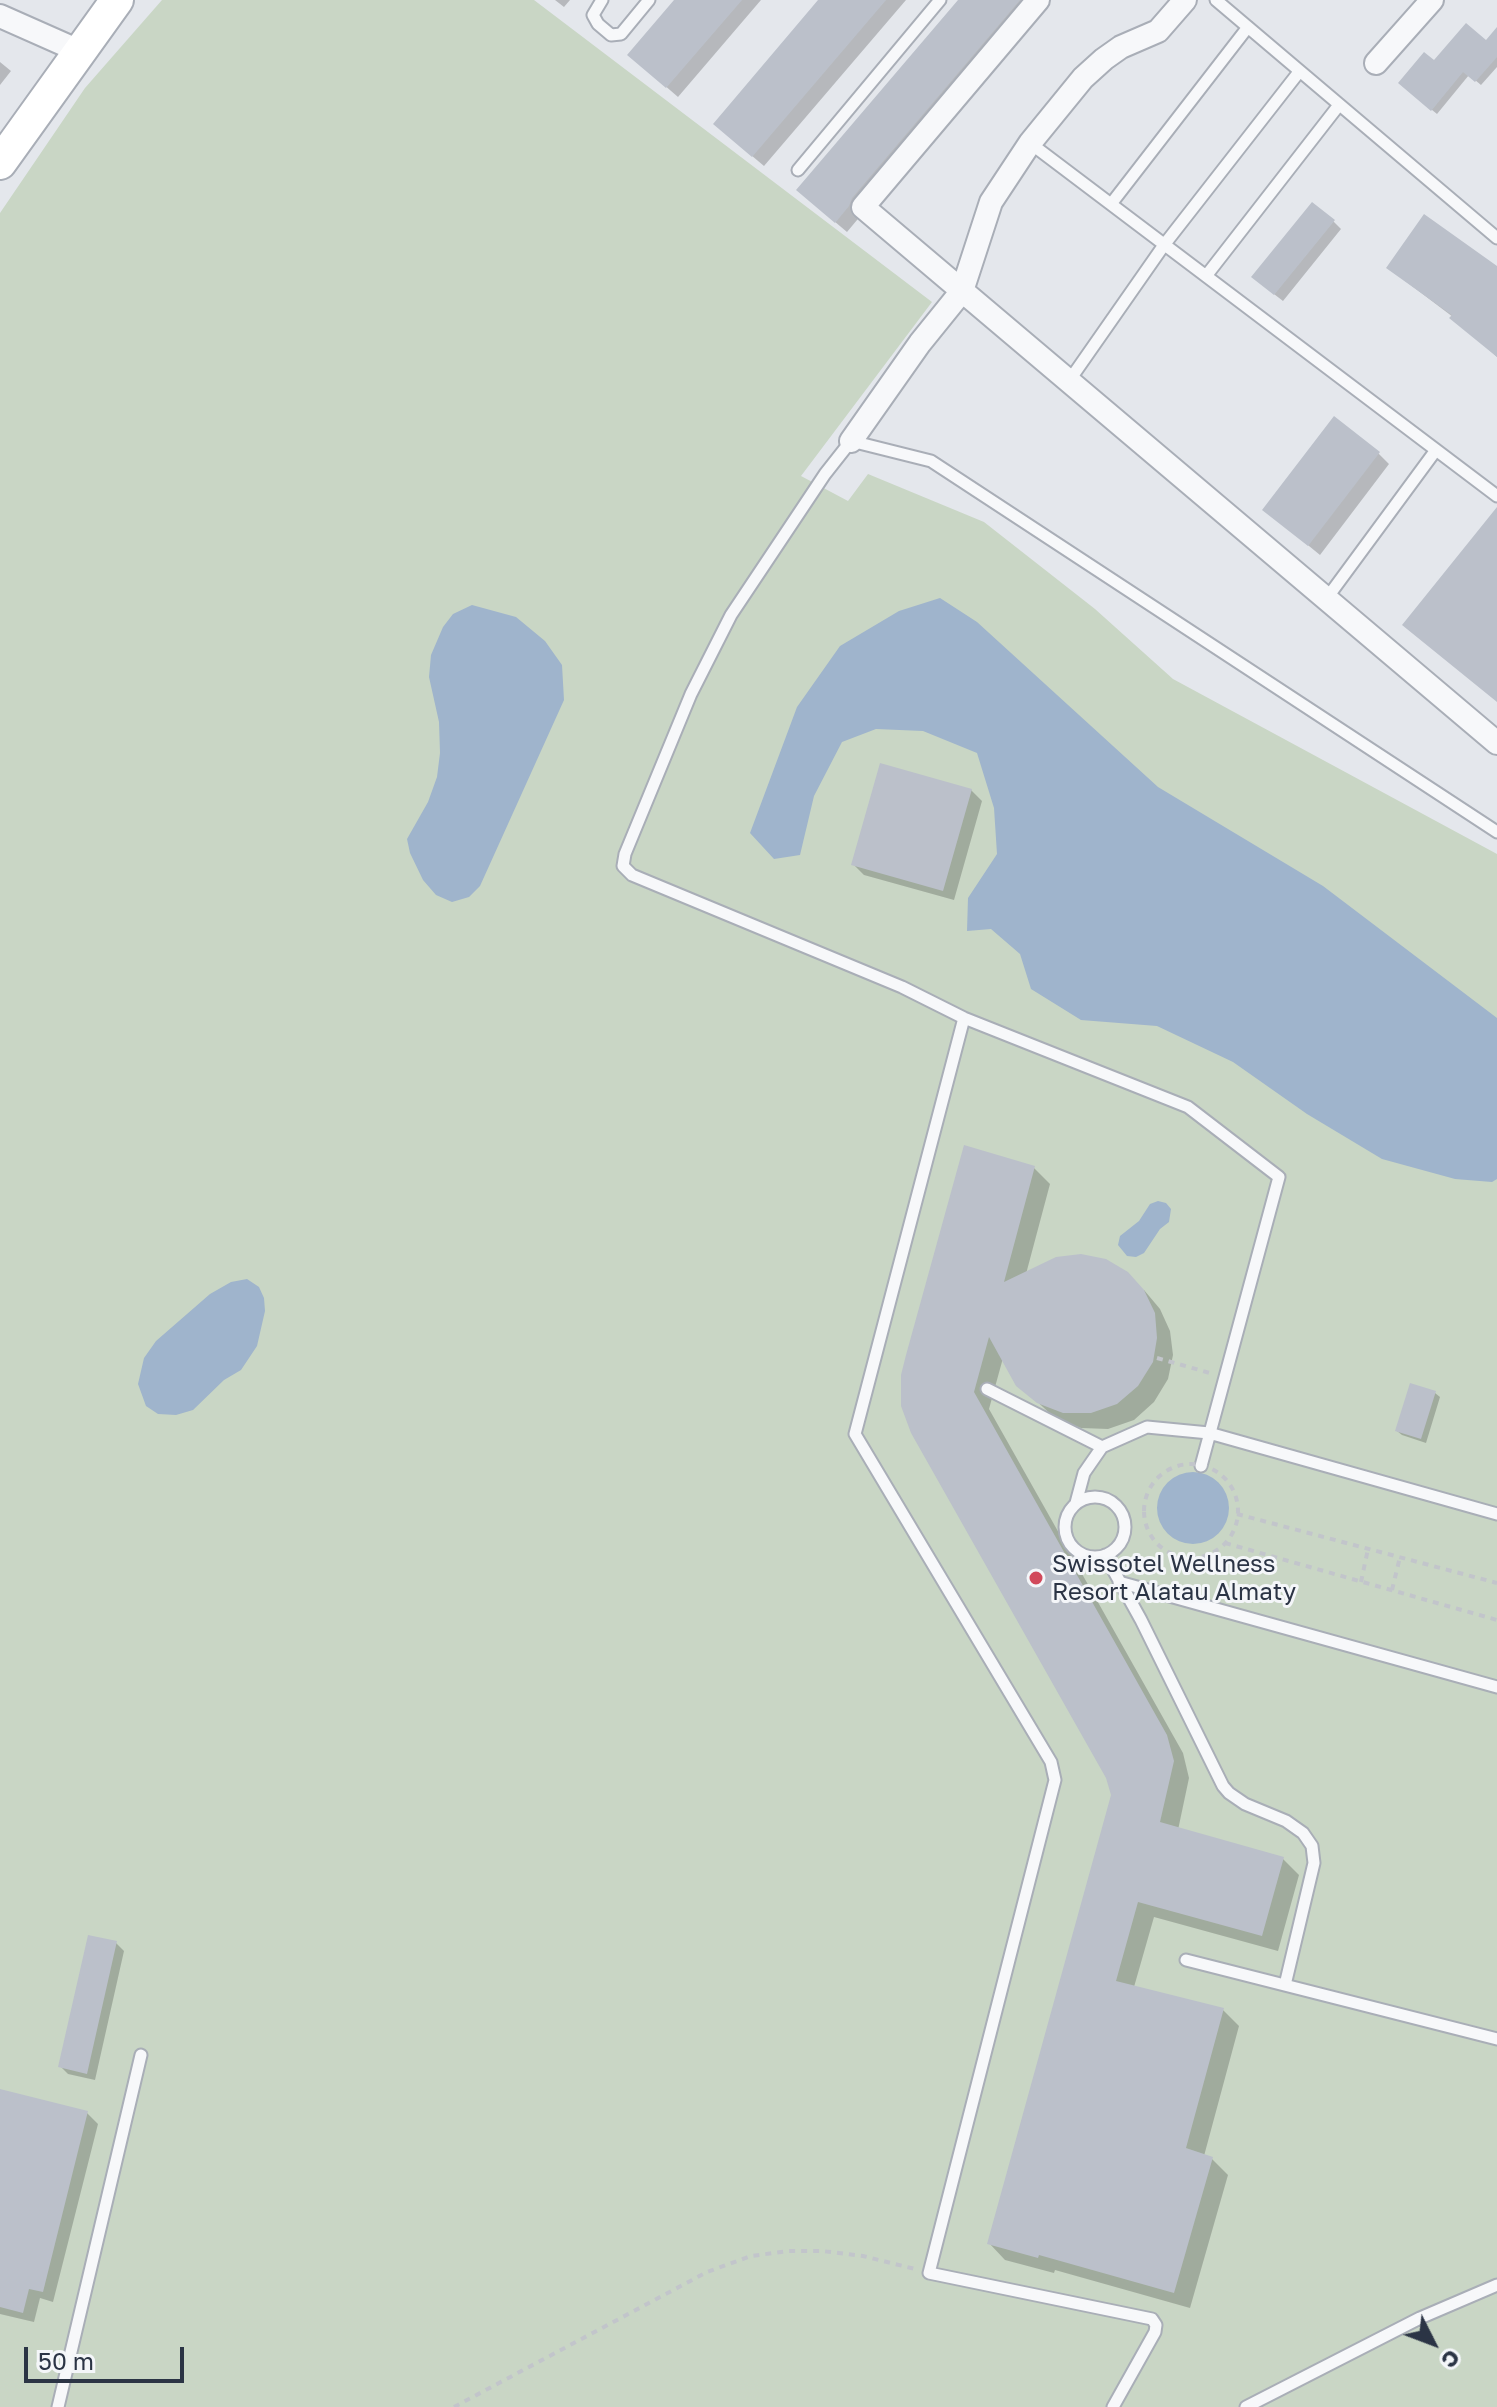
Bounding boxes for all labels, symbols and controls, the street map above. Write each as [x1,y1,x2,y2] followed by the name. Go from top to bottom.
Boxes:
[1052,1550,1296,1606] place label: Swissotel Wellness Resort Alatau Almaty
[1027,1569,1045,1587] marker: Swissotel Wellness Resort Alatau Almaty
[1393,2303,1473,2383] north arrow
[28,2331,188,2381] scale bar
[1436,2345,1466,2374] text: С
[38,2346,94,2375] text: 50 m

